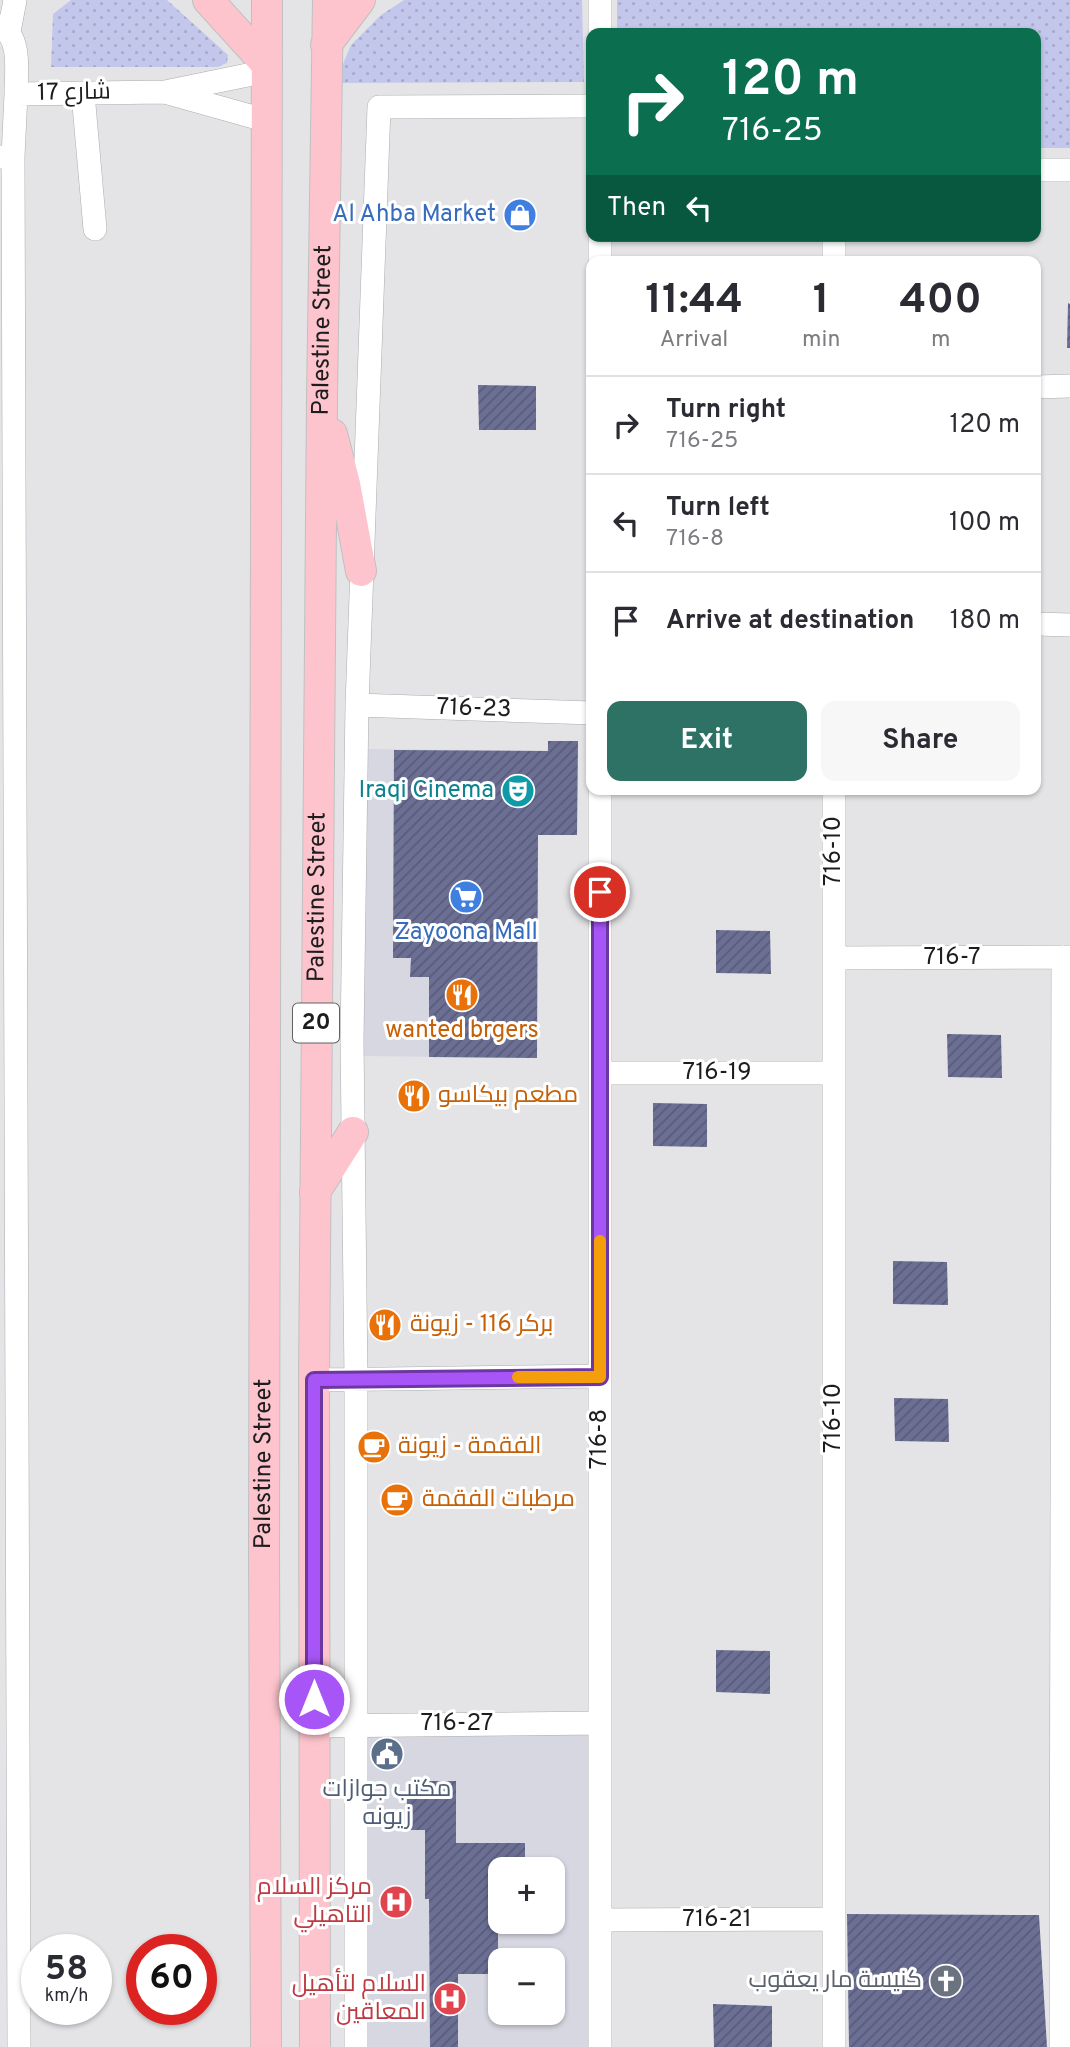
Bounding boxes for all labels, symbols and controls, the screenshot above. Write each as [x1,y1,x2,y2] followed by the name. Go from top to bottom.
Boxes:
[722,51,859,113] text: 120 m
[607,56,698,147] icon: right
[37,77,111,109] street label: شارع 17
[722,112,823,152] text: 716-25
[680,189,718,227] icon: left
[607,192,666,225] text: Then
[501,196,539,234] shop icon: Al Ahba Market
[332,200,496,230] place label: Al Ahba Market
[307,245,339,415] street label: Palestine Street
[645,275,743,328] text: 11:44
[813,275,830,328] text: 1
[899,275,982,328] text: 400
[660,326,728,355] text: Arrival
[802,326,840,355] text: min
[931,326,950,355] text: m
[666,394,786,427] text: Turn right
[607,406,645,444] icon: right
[950,409,1020,442] text: 120 m
[666,427,738,456] text: 716-25
[666,492,770,525] text: Turn left
[607,504,645,542] icon: left
[949,507,1020,540] text: 100 m
[666,525,724,554] text: 716-8
[607,602,645,640] icon: arrive
[666,605,914,638] text: Arrive at destination
[950,605,1020,638] text: 180 m
[436,693,512,725] street label: 716-23
[607,701,807,781] button: Exit
[821,701,1020,781] button: Share
[499,772,537,810] theatre icon: Iraqi Cinema
[358,776,494,806] place label: Iraqi Cinema
[302,812,334,982] street label: Palestine Street
[819,816,849,886] street label: 716-10
[570,862,630,922] pin
[581,873,619,911] icon: arrive
[447,878,485,916] supermarket icon: Zayoona Mall
[394,918,538,948] place label: Zayoona Mall
[923,943,981,973] street label: 716-7
[443,976,481,1014] restaurant icon: wanted brgers
[293,1004,339,1042] road number: 20
[385,1016,539,1046] place label: wanted brgers
[682,1058,752,1088] street label: 716-19
[395,1077,433,1115] restaurant icon: مطعم بيكاسو
[438,1081,578,1111] place label: مطعم بيكاسو
[366,1306,404,1344] restaurant icon: بركر 116 - زيونة
[410,1310,553,1340] place label: بركر 116 - زيونة
[249,1379,279,1549] street label: Palestine Street
[819,1383,849,1453] street label: 716-10
[585,1409,615,1469] street label: 716-8
[355,1428,393,1466] cafe icon: الفقمة - زيونة
[398,1432,541,1462] place label: الفقمة - زيونة
[378,1481,416,1519] cafe icon: مرطبات الفقمة
[422,1485,575,1515] place label: مرطبات الفقمة
[277,1662,351,1736] position arrow
[421,1709,493,1739] street label: 716-27
[368,1735,406,1773] public building icon: مكتب جوازات زيونه
[323,1775,451,1833] place label: مكتب جوازات زيونه
[488,1857,565,2025] map controls
[488,1857,565,1934] button: +
[257,1873,372,1933] place label: مركز السلام التاهيلي
[377,1883,415,1921] hospital icon: مركز السلام التاهيلي
[682,1905,752,1935] street label: 716-21
[126,1934,217,2025] speed limit sign: 60
[45,1948,88,1992] text: 58
[488,1948,565,2025] button: −
[927,1962,965,2000] church icon: كنيسة مار يعقوب
[748,1966,922,1996] place label: كنيسة مار يعقوب
[292,1967,426,2028] place label: السلام لتأهيل المعاقين
[431,1980,469,2018] hospital icon: السلام لتأهيل المعاقين
[45,1985,88,2008] text: km/h

